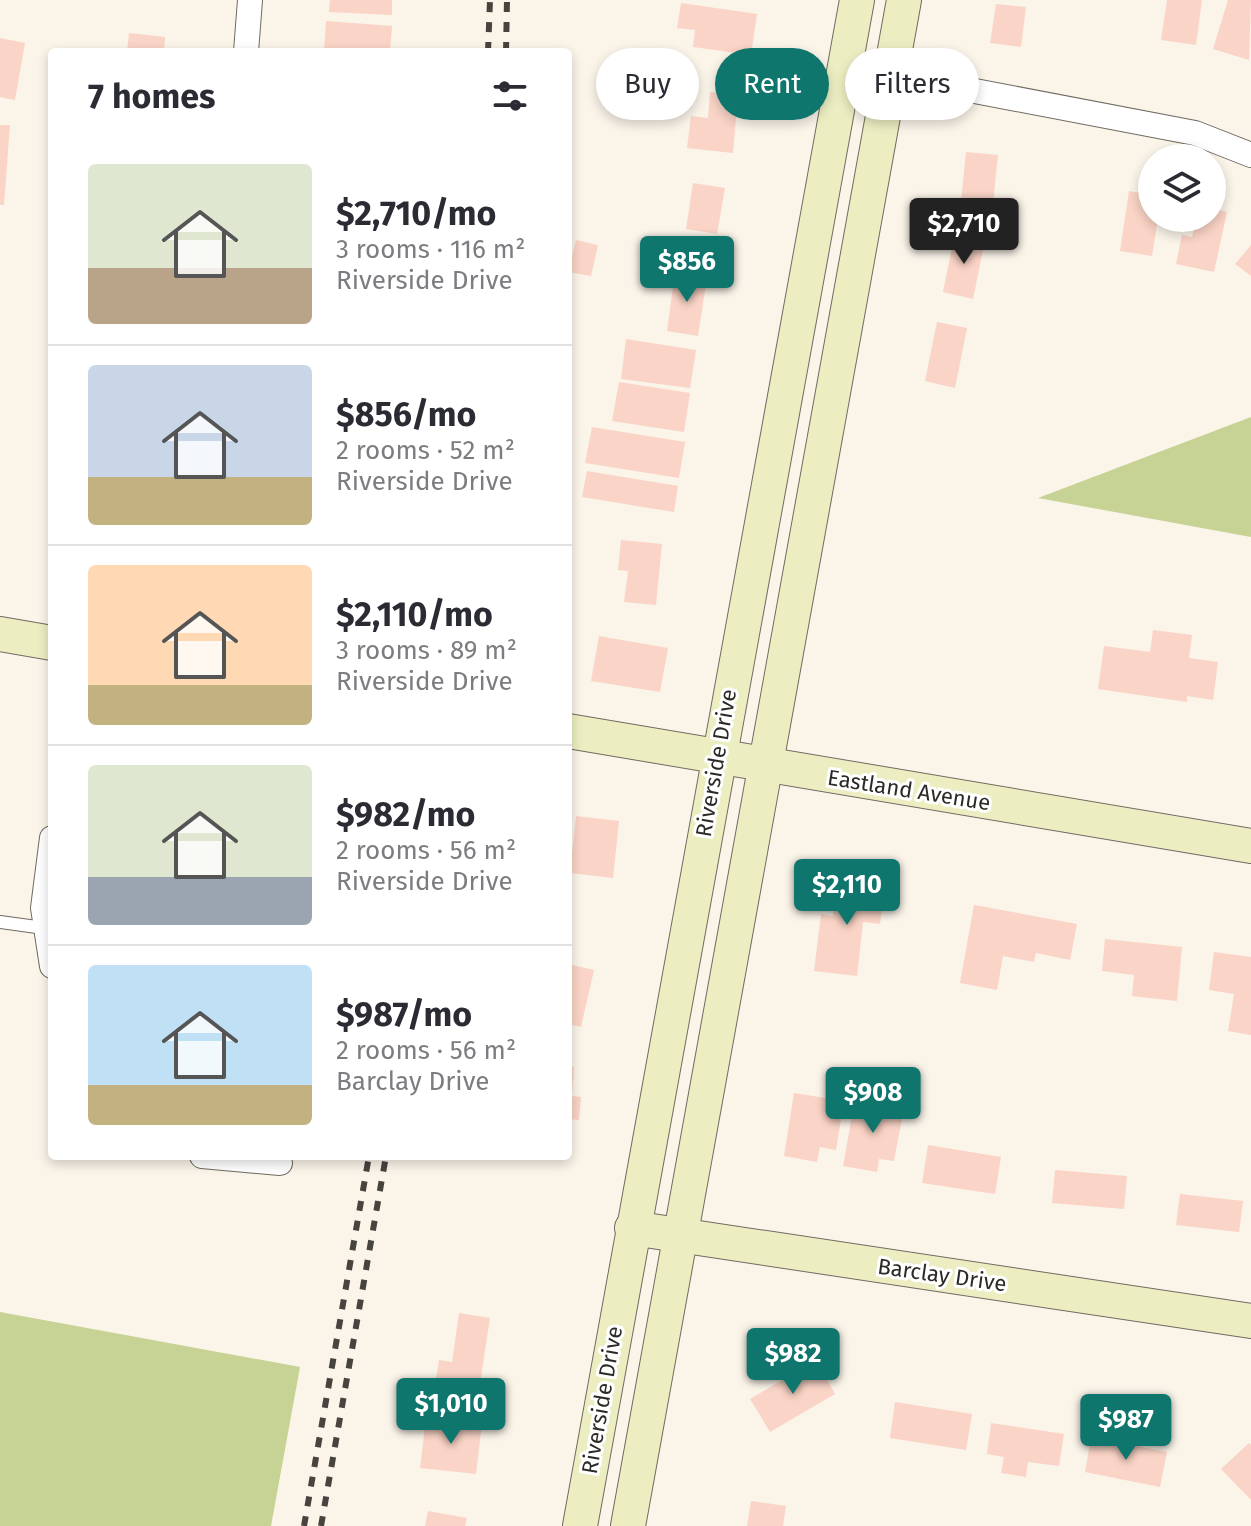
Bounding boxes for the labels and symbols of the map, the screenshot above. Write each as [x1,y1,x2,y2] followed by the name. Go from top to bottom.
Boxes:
[899,198,1029,266] pin: $2,710
[640,236,734,304] pin: $856
[690,687,742,839] street label: Riverside Drive
[826,764,992,816] street label: Eastland Avenue
[782,859,912,927] pin: $2,110
[826,1067,920,1135] pin: $908
[876,1253,1008,1297] street label: Barclay Drive
[576,1324,628,1476] street label: Riverside Drive
[746,1328,840,1396] pin: $982
[386,1378,516,1446] pin: $1,010
[1079,1394,1173,1462] pin: $987

